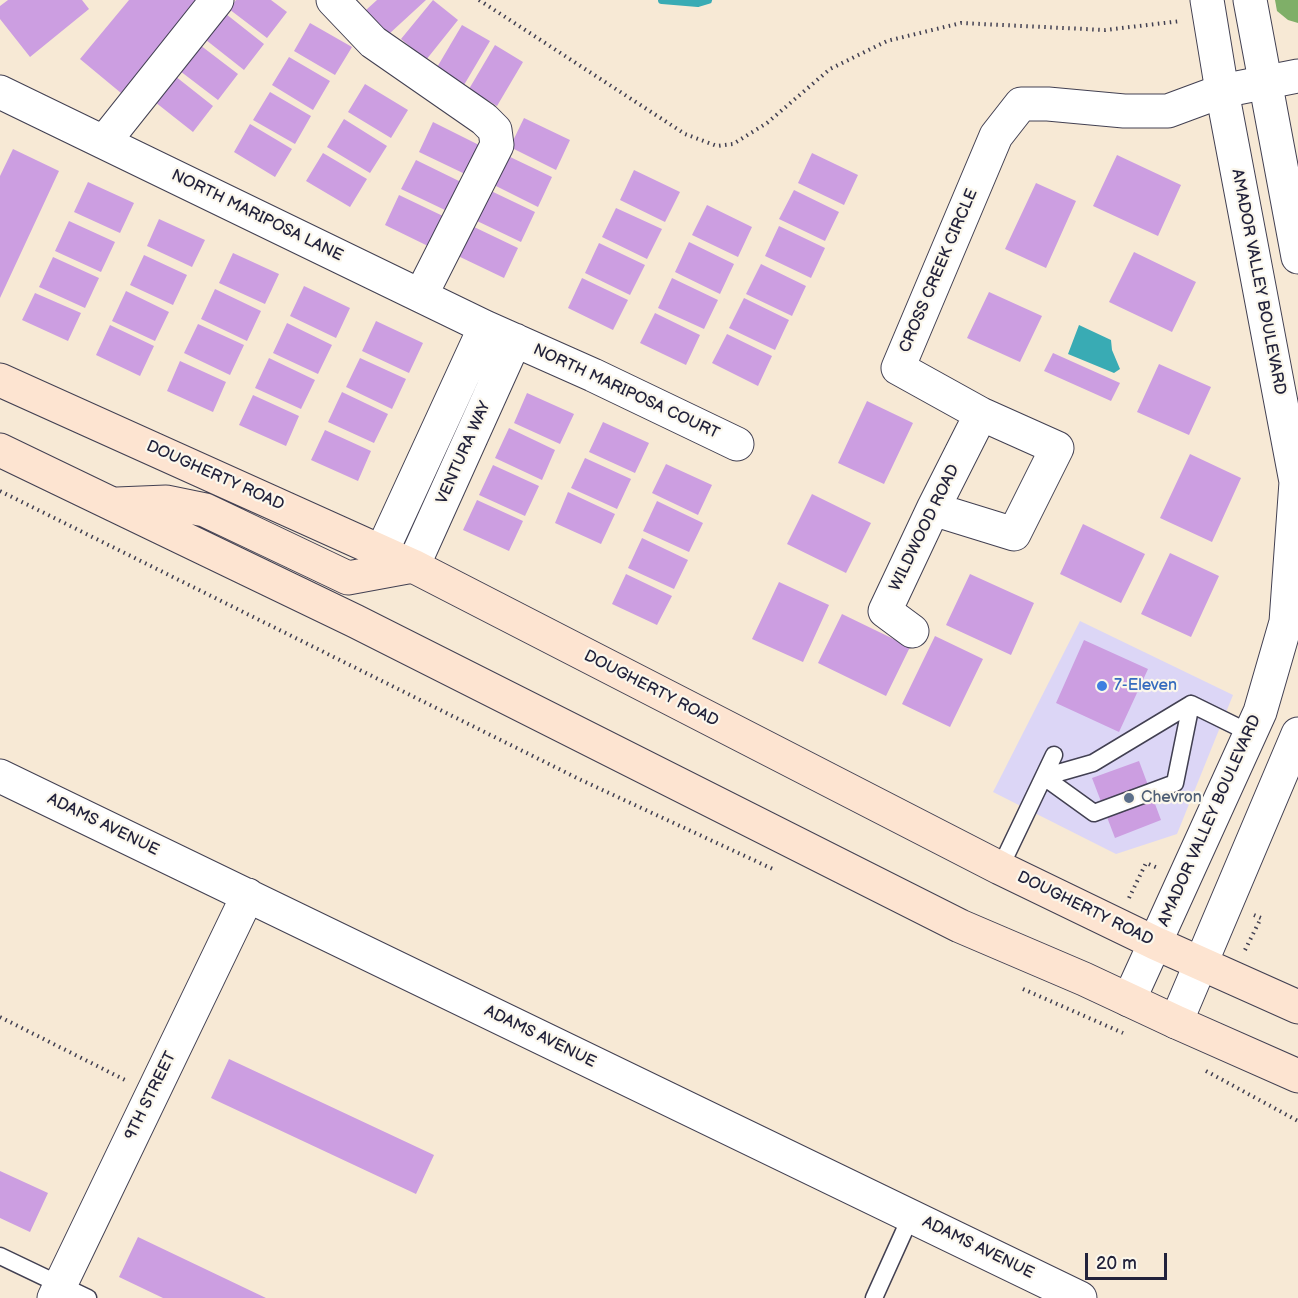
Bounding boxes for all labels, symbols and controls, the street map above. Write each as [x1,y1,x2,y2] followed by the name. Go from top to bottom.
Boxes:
[168,166,346,266] street label: NORTH MARIPOSA LANE
[1227,167,1289,397] street label: AMADOR VALLEY BOULEVARD
[896,186,982,356] street label: CROSS CREEK CIRCLE
[530,340,722,444] street label: NORTH MARIPOSA COURT
[433,399,495,507] street label: VENTURA WAY
[143,437,287,515] street label: DOUGHERTY ROAD
[886,462,964,594] street label: WILDWOOD ROAD
[580,647,722,731] street label: DOUGHERTY ROAD
[1114,676,1177,696] place label: 7-Eleven
[1095,679,1109,693] marker: 7-Eleven
[1155,712,1265,930] street label: AMADOR VALLEY BOULEVARD
[1141,788,1202,808] place label: Chevron
[44,790,162,860] street label: ADAMS AVENUE
[1122,791,1136,805] marker: Chevron
[1014,868,1156,950] street label: DOUGHERTY ROAD
[481,1002,599,1072] street label: ADAMS AVENUE
[121,1049,181,1143] street label: 9TH STREET
[919,1213,1037,1283] street label: ADAMS AVENUE
[1088,1241,1170,1279] scale bar
[1096,1253,1137,1274] text: 20 m

